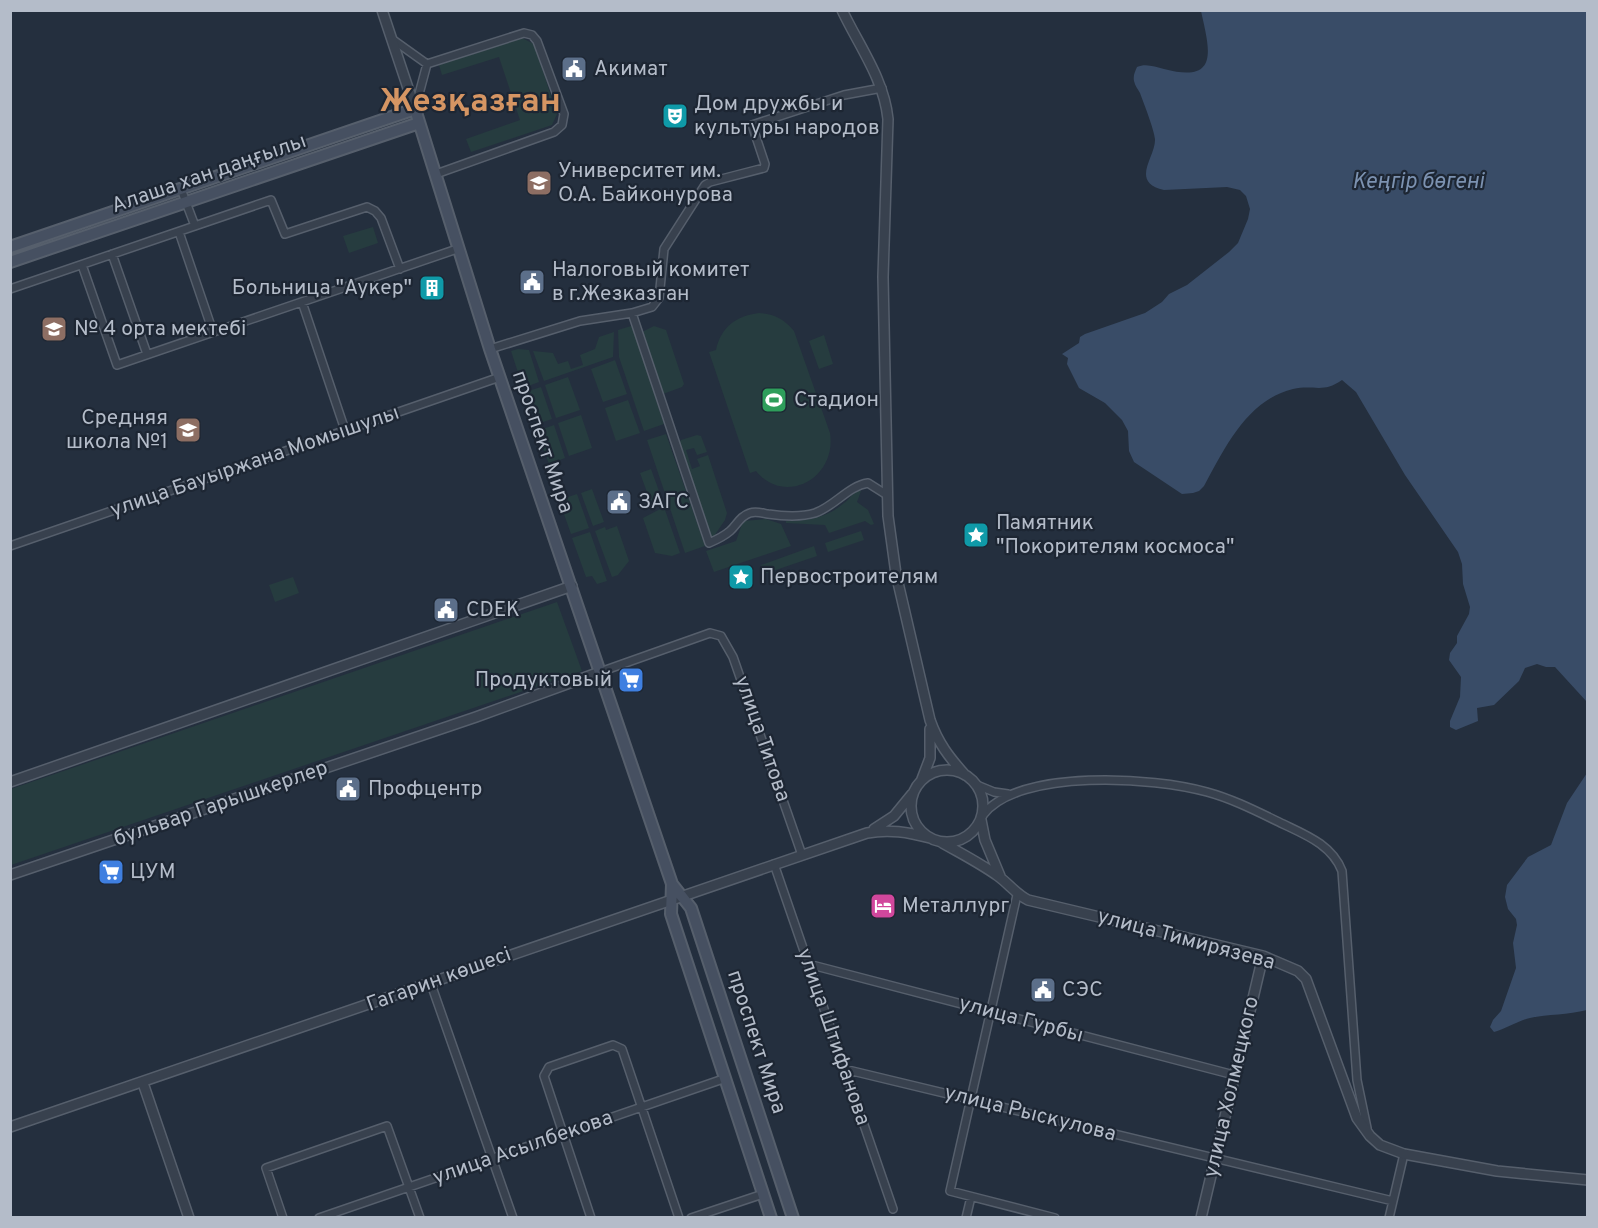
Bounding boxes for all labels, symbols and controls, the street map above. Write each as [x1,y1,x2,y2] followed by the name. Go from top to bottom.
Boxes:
[559,54,589,84] public building icon: Акимат
[594,56,668,83] place label: Акимат
[379,82,561,124] district label: Жезқазған
[694,91,880,142] place label: Дом дружбы и культуры народов
[660,101,690,131] theatre icon: Дом дружбы и культуры народов
[108,128,310,220] street label: Алаша хан даңғылы
[558,158,733,209] place label: Университет им. О.А. Байконурова
[524,168,554,198] school or university icon: Университет им. О.А. Байконурова
[1352,169,1486,196] water label: Кеңгір бөгені
[552,257,749,308] place label: Налоговый комитет в г.Жезказган
[517,267,547,297] public building icon: Налоговый комитет в г.Жезказган
[417,273,447,303] building icon: Больница "Аукер"
[232,275,412,302] place label: Больница "Аукер"
[39,314,69,344] school or university icon: № 4 орта мектебі
[74,316,246,343] place label: № 4 орта мектебі
[505,367,579,517] street label: проспект Мира
[759,385,789,415] sports icon: Стадион
[794,387,879,414] place label: Стадион
[107,400,403,524] street label: улица Бауыржана Момышулы
[66,405,168,456] place label: Средняя школа №1
[173,415,203,445] school or university icon: Средняя школа №1
[604,487,634,517] public building icon: ЗАГС
[638,489,689,516] place label: ЗАГС
[996,510,1234,561] place label: Памятник "Покорителям космоса"
[961,520,991,550] place icon: Памятник "Покорителям космоса"
[726,562,756,592] place icon: Первостроителям
[760,564,938,591] place label: Первостроителям
[431,595,461,625] public building icon: CDEK
[466,597,520,624] place label: CDEK
[616,665,646,695] supermarket icon: Продуктовый
[475,667,612,694] place label: Продуктовый
[728,672,796,806] street label: улица Титова
[110,755,332,853] street label: бульвар Гарышкерлер
[333,774,363,804] public building icon: Профцентр
[368,776,482,803] place label: Профцентр
[96,857,126,887] supermarket icon: ЦУМ
[130,859,176,886] place label: ЦУМ
[868,891,898,921] hotel icon: Металлург
[902,893,1009,920] place label: Металлург
[1094,903,1278,977] street label: улица Тимирязева
[363,941,515,1019] street label: Гагарин көшесі
[790,945,876,1129] street label: улица Штифанова
[720,967,792,1117] street label: проспект Мира
[1028,975,1058,1005] public building icon: СЭС
[1062,977,1103,1004] place label: СЭС
[956,990,1086,1050] street label: улица Гурбы
[1198,994,1266,1180] street label: улица Холмецкого
[941,1080,1119,1148] street label: улица Рыскулова
[429,1105,617,1191] street label: улица Асылбекова

